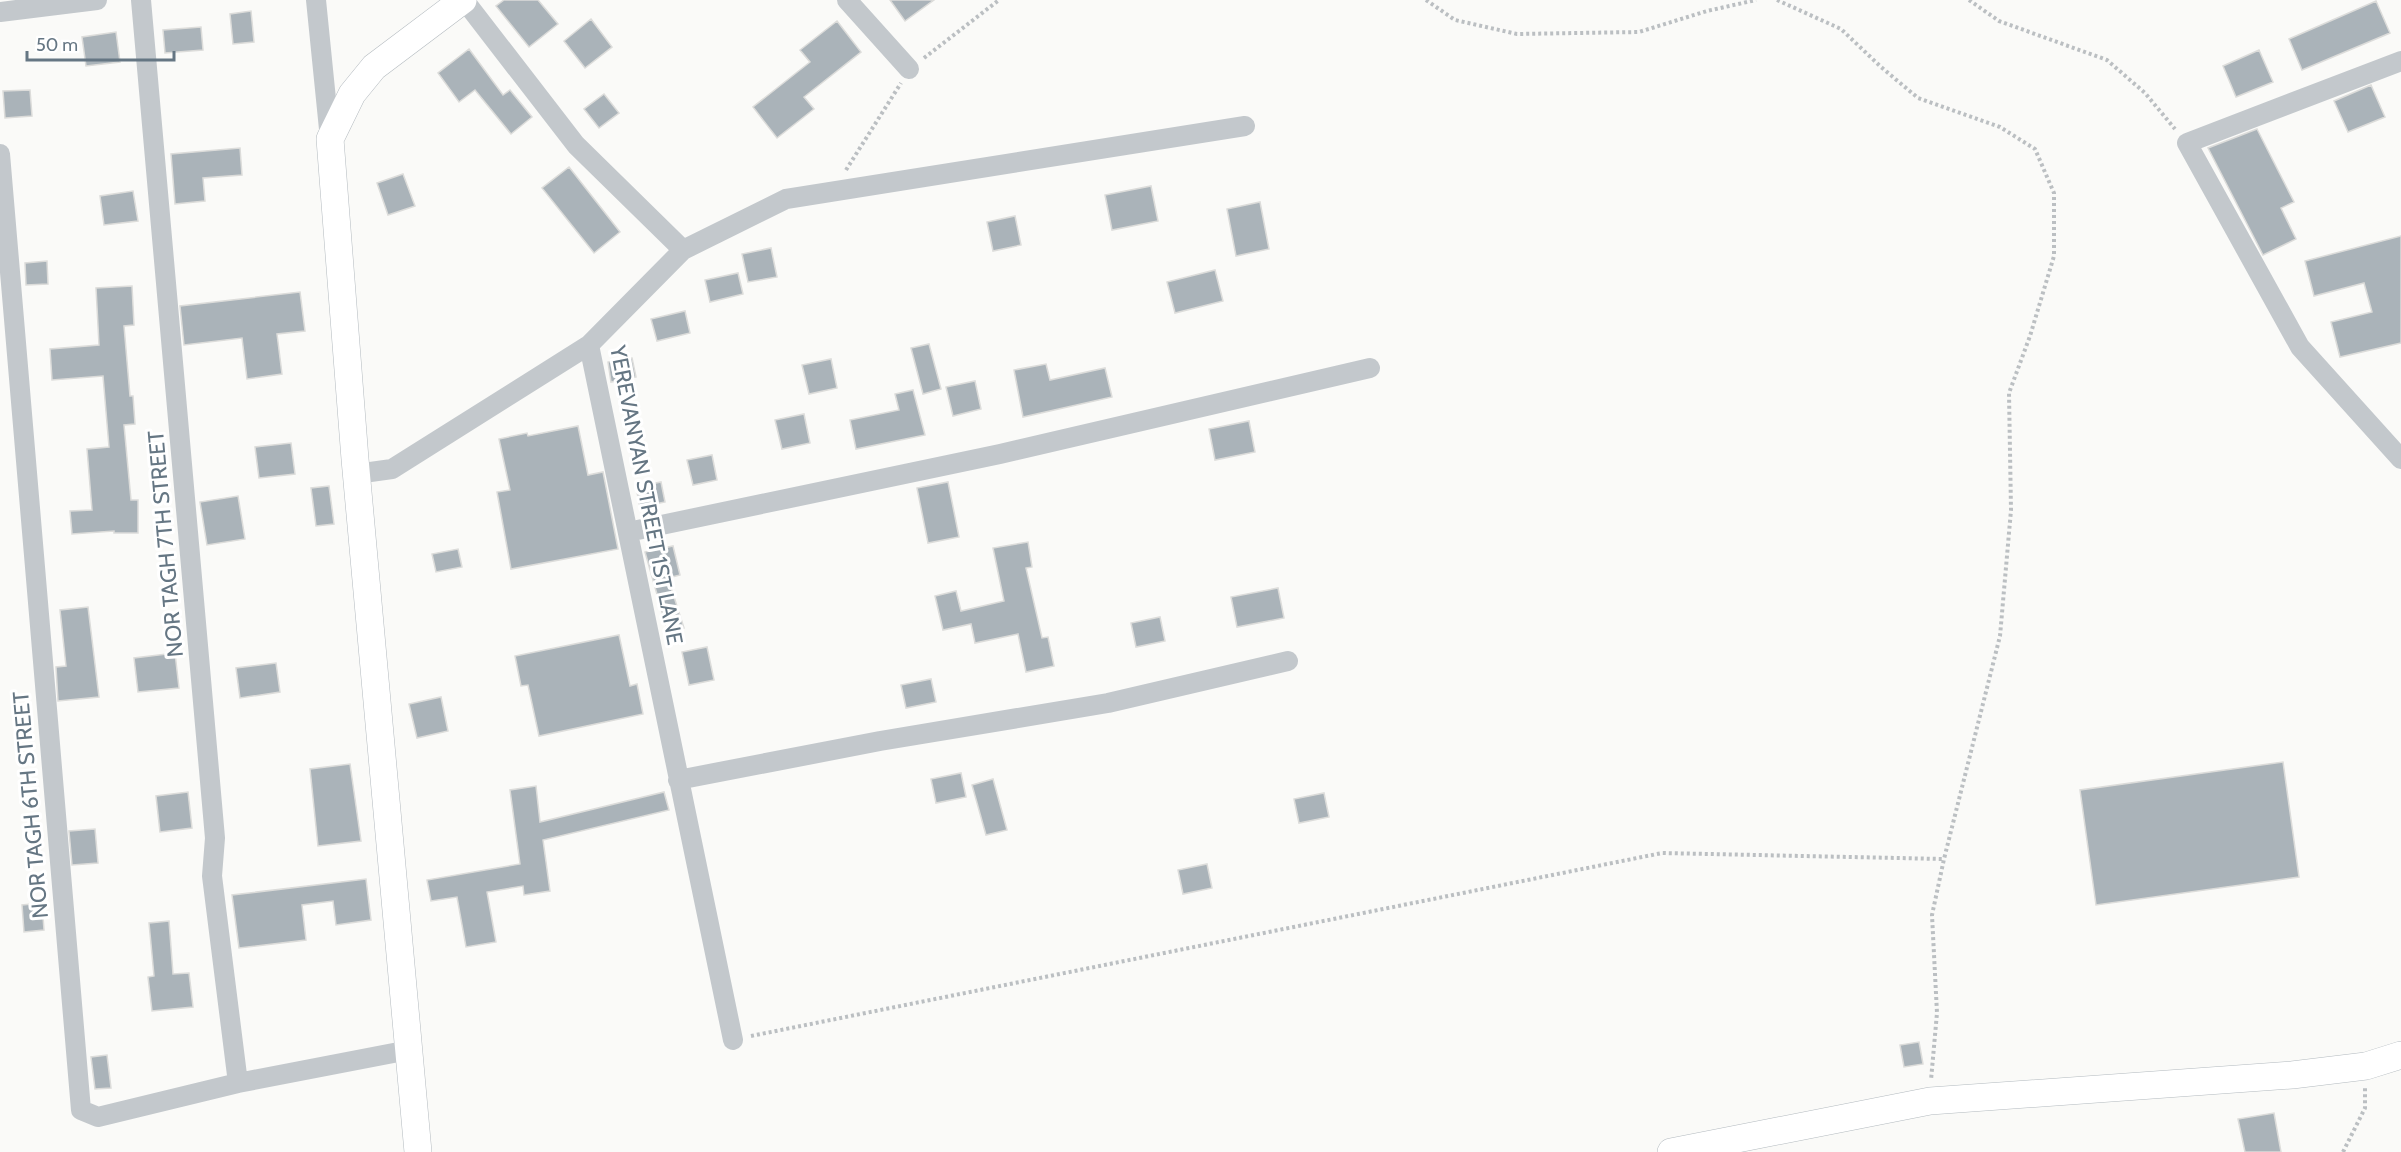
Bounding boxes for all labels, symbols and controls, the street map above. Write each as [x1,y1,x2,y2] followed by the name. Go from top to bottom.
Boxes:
[27,24,174,62] scale bar
[36,34,78,56] text: 50 m
[604,342,689,647] street label: YEREVANYAN STREET 1ST LANE
[142,429,189,658] street label: NOR TAGH 7TH STREET
[7,690,54,920] street label: NOR TAGH 6TH STREET

